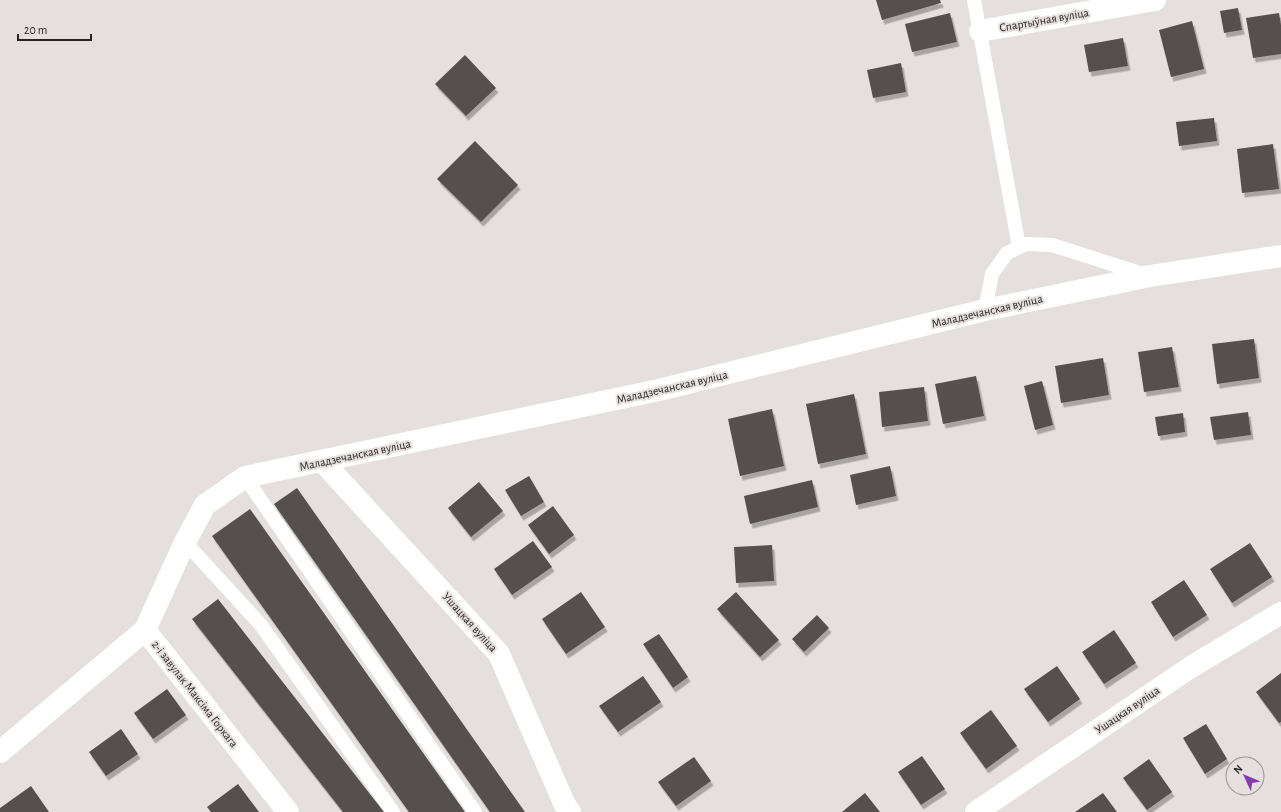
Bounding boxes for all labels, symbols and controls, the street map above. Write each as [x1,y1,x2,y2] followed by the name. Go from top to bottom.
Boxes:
[998,6,1091,35] street label: Спартыўная вуліца
[18,16,91,42] scale bar
[24,24,47,36] text: 20 m
[930,292,1044,331] street label: Маладзечанская вуліца
[615,368,729,407] street label: Маладзечанская вуліца
[298,437,413,474] street label: Маладзечанская вуліца
[440,590,500,655] street label: Ушацкая вуліца
[149,638,241,751] street label: 2-і завулак Максіма Горкага
[1092,684,1163,737] street label: Ушацкая вуліца
[1225,756,1265,796] north arrow
[1232,763,1245,776] text: N

